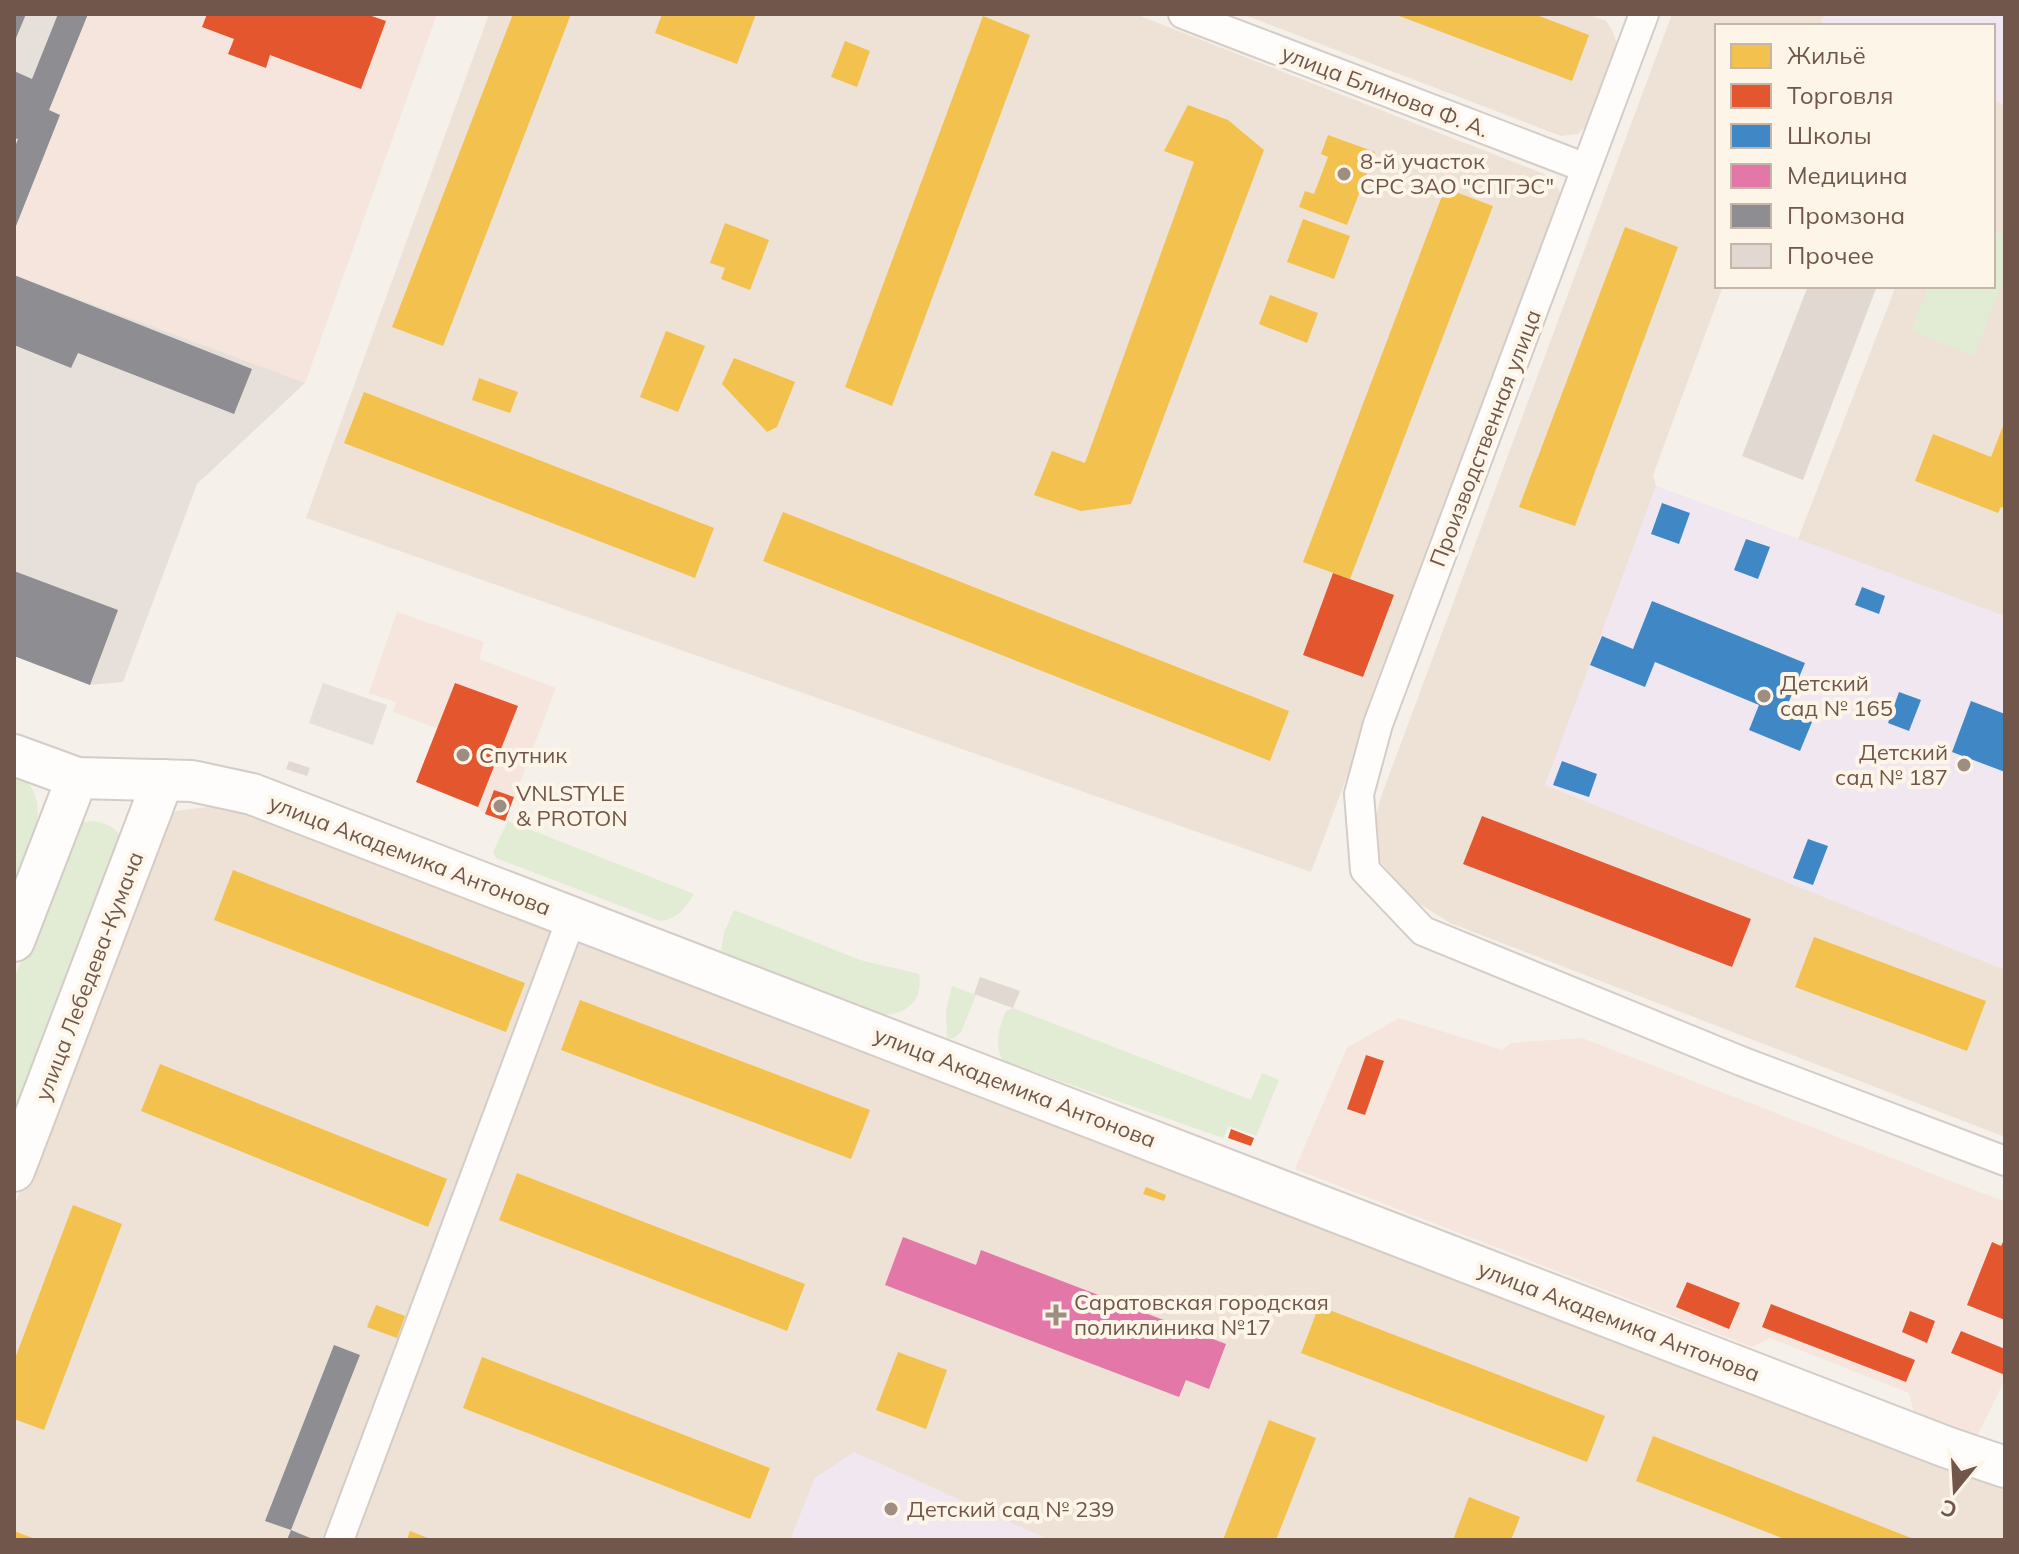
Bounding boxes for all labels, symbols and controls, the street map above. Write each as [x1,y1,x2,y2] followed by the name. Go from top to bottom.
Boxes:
[1715,24,1995,288] legend
[1277,39,1493,143] street label: улица Блинова Ф. А.
[1787,40,1866,70] text: Жильё
[1787,80,1894,110] text: Торговля
[1787,120,1872,150] text: Школы
[1360,147,1554,200] place label: 8-й участок СРС ЗАО "СПГЭС"
[1787,160,1908,190] text: Медицина
[1335,165,1353,183] marker: 8-й участок СРС ЗАО "СПГЭС"
[1787,200,1905,230] text: Промзона
[1787,240,1874,270] text: Прочее
[1423,306,1547,570] street label: Производственная улица
[1780,669,1893,722] place label: Детский сад № 165
[1755,687,1773,705] marker: Детский сад № 165
[1835,738,1948,791] place label: Детский сад № 187
[479,741,567,769] place label: Спутник
[454,746,472,764] marker: Спутник
[1955,756,1973,774] marker: Детский сад № 187
[516,779,628,832] place label: VNLSTYLE & PROTON
[265,788,555,922] street label: улица Академика Антонова
[491,797,509,815] marker: VNLSTYLE & PROTON
[29,848,149,1104] street label: улица Лебедева-Кумача
[870,1020,1160,1154] street label: улица Академика Антонова
[1474,1254,1764,1388] street label: улица Академика Антонова
[1074,1288,1329,1341] place label: Саратовская городская поликлиника №17
[1045,1304,1067,1326] marker: Саратовская городская поликлиника №17
[1915,1450,1995,1530] north arrow
[1937,1493,1960,1525] text: С
[907,1495,1115,1523] place label: Детский сад № 239
[882,1500,900,1518] marker: Детский сад № 239

